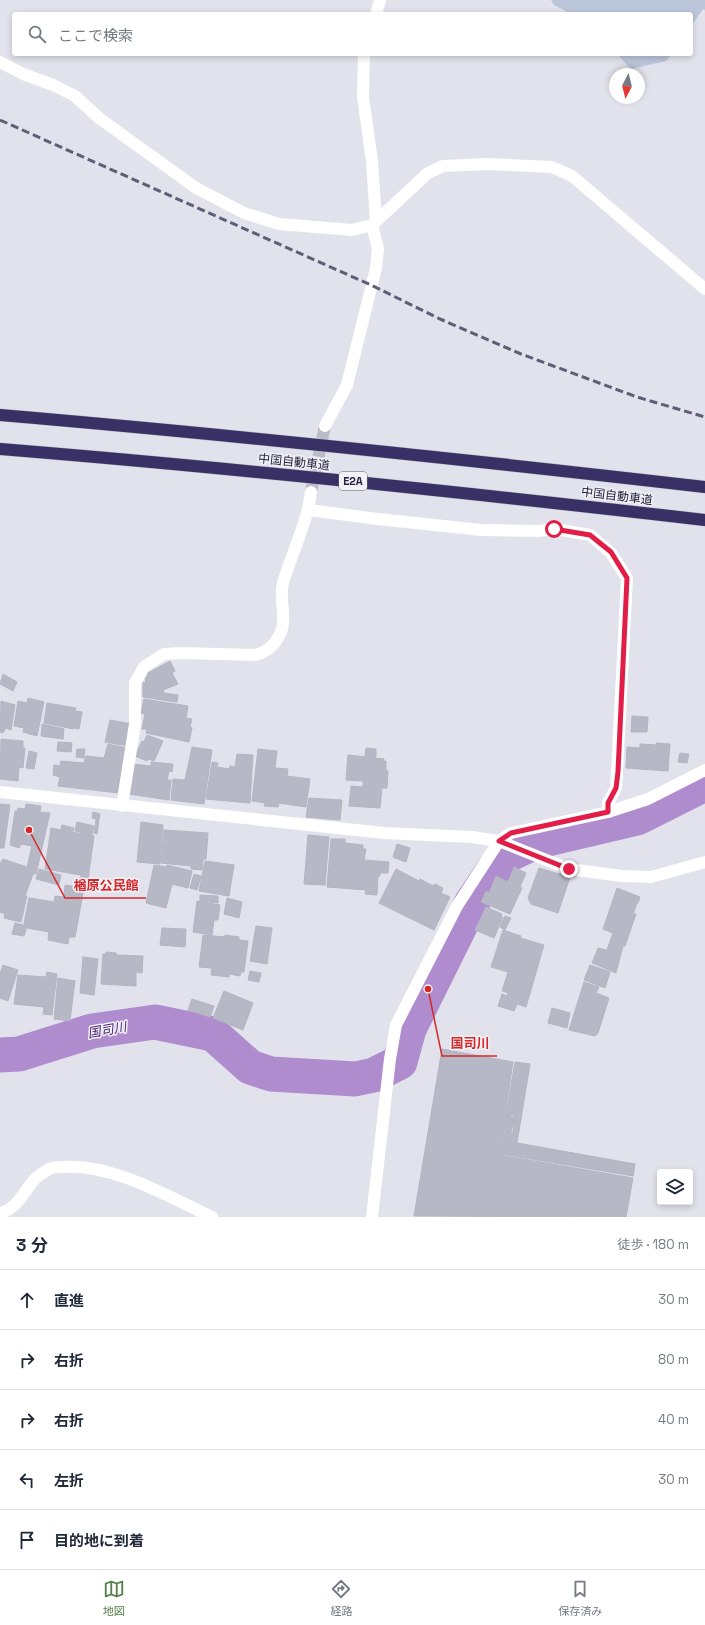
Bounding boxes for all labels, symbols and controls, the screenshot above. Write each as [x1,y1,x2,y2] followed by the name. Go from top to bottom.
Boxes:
[12,12,693,56] search box
[26,23,48,45] icon: search
[58,26,133,45] text: ここで検索
[609,68,645,104] north arrow
[257,450,331,474] street label: 中国自動車道
[339,472,367,490] road number: E2A
[580,484,654,508] street label: 中国自動車道
[545,520,563,538] route start
[560,860,578,878] route end
[65,873,146,898] callout: 楢原公民館
[73,877,139,894] text: 楢原公民館
[86,1018,130,1042] water label: 国司川
[442,1031,497,1056] callout: 国司川
[450,1035,490,1052] text: 国司川
[657,1169,693,1205] map controls
[657,1169,693,1205] button: layers
[16,1234,48,1256] text: 3 分
[617,1236,689,1253] text: 徒歩 · 180 m
[16,1289,38,1311] icon: ahead
[54,1291,84,1310] text: 直進
[658,1291,689,1308] text: 30 m
[16,1349,38,1371] icon: right
[54,1351,84,1370] text: 右折
[658,1351,689,1368] text: 80 m
[16,1409,38,1431] icon: right
[54,1411,84,1430] text: 右折
[658,1411,689,1428] text: 40 m
[16,1469,38,1491] icon: left
[54,1471,84,1490] text: 左折
[658,1471,689,1488] text: 30 m
[16,1529,38,1551] icon: arrive
[54,1531,144,1550] text: 目的地に到着
[103,1578,125,1618] tab: 地図
[330,1578,352,1618] tab: 経路
[558,1578,602,1618] tab: 保存済み

